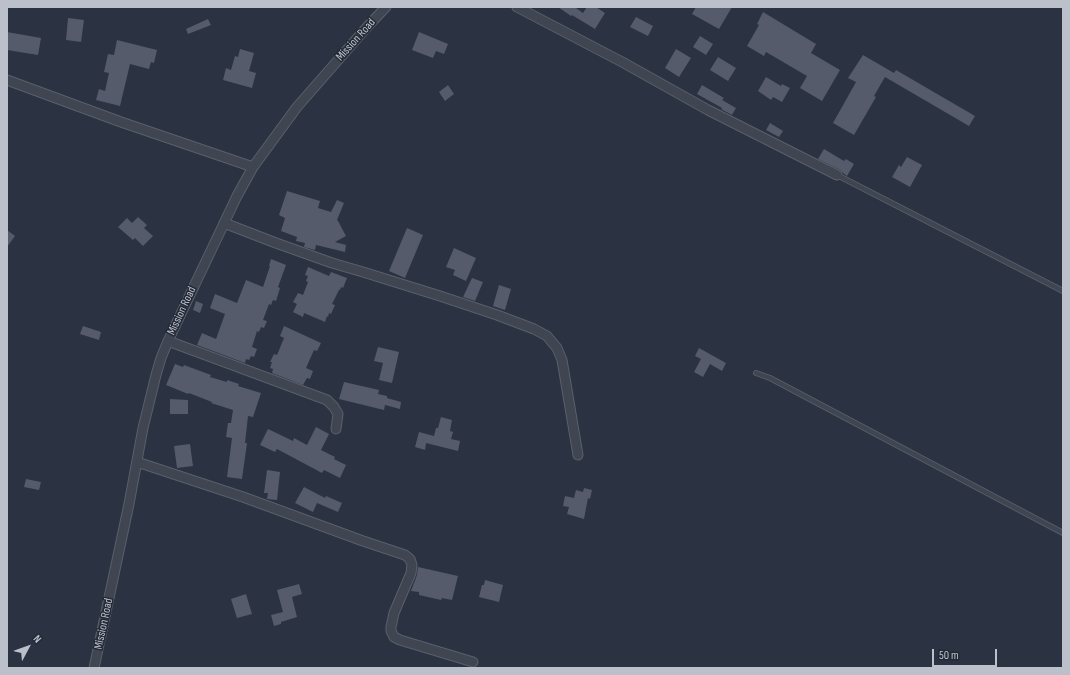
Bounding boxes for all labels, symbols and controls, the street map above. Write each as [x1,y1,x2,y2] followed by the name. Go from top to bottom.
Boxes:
[333,16,379,64] street label: Mission Road
[164,284,200,338] street label: Mission Road
[92,597,116,651] street label: Mission Road
[8,627,48,667] north arrow
[31,632,44,645] text: N
[934,641,999,667] scale bar
[939,648,959,663] text: 50 m

